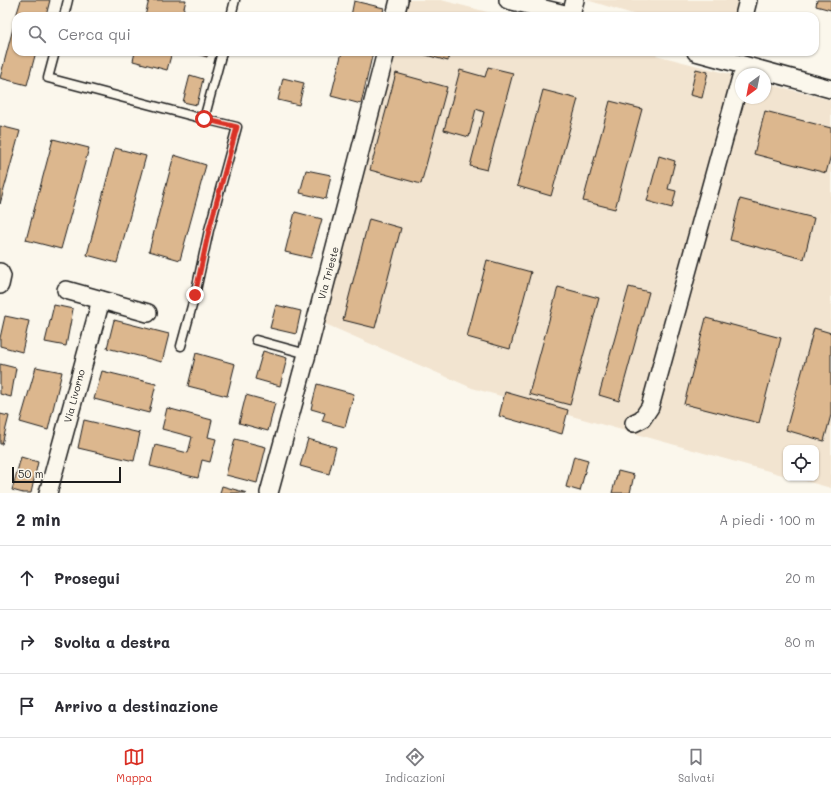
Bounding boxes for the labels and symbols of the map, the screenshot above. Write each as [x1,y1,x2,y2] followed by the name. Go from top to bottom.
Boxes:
[735,68,771,104] north arrow
[195,110,213,128] route start
[314,245,342,301] street label: Via Trieste
[186,286,204,304] route end
[60,368,88,424] street label: Via Livorno
[12,465,121,484] scale bar

